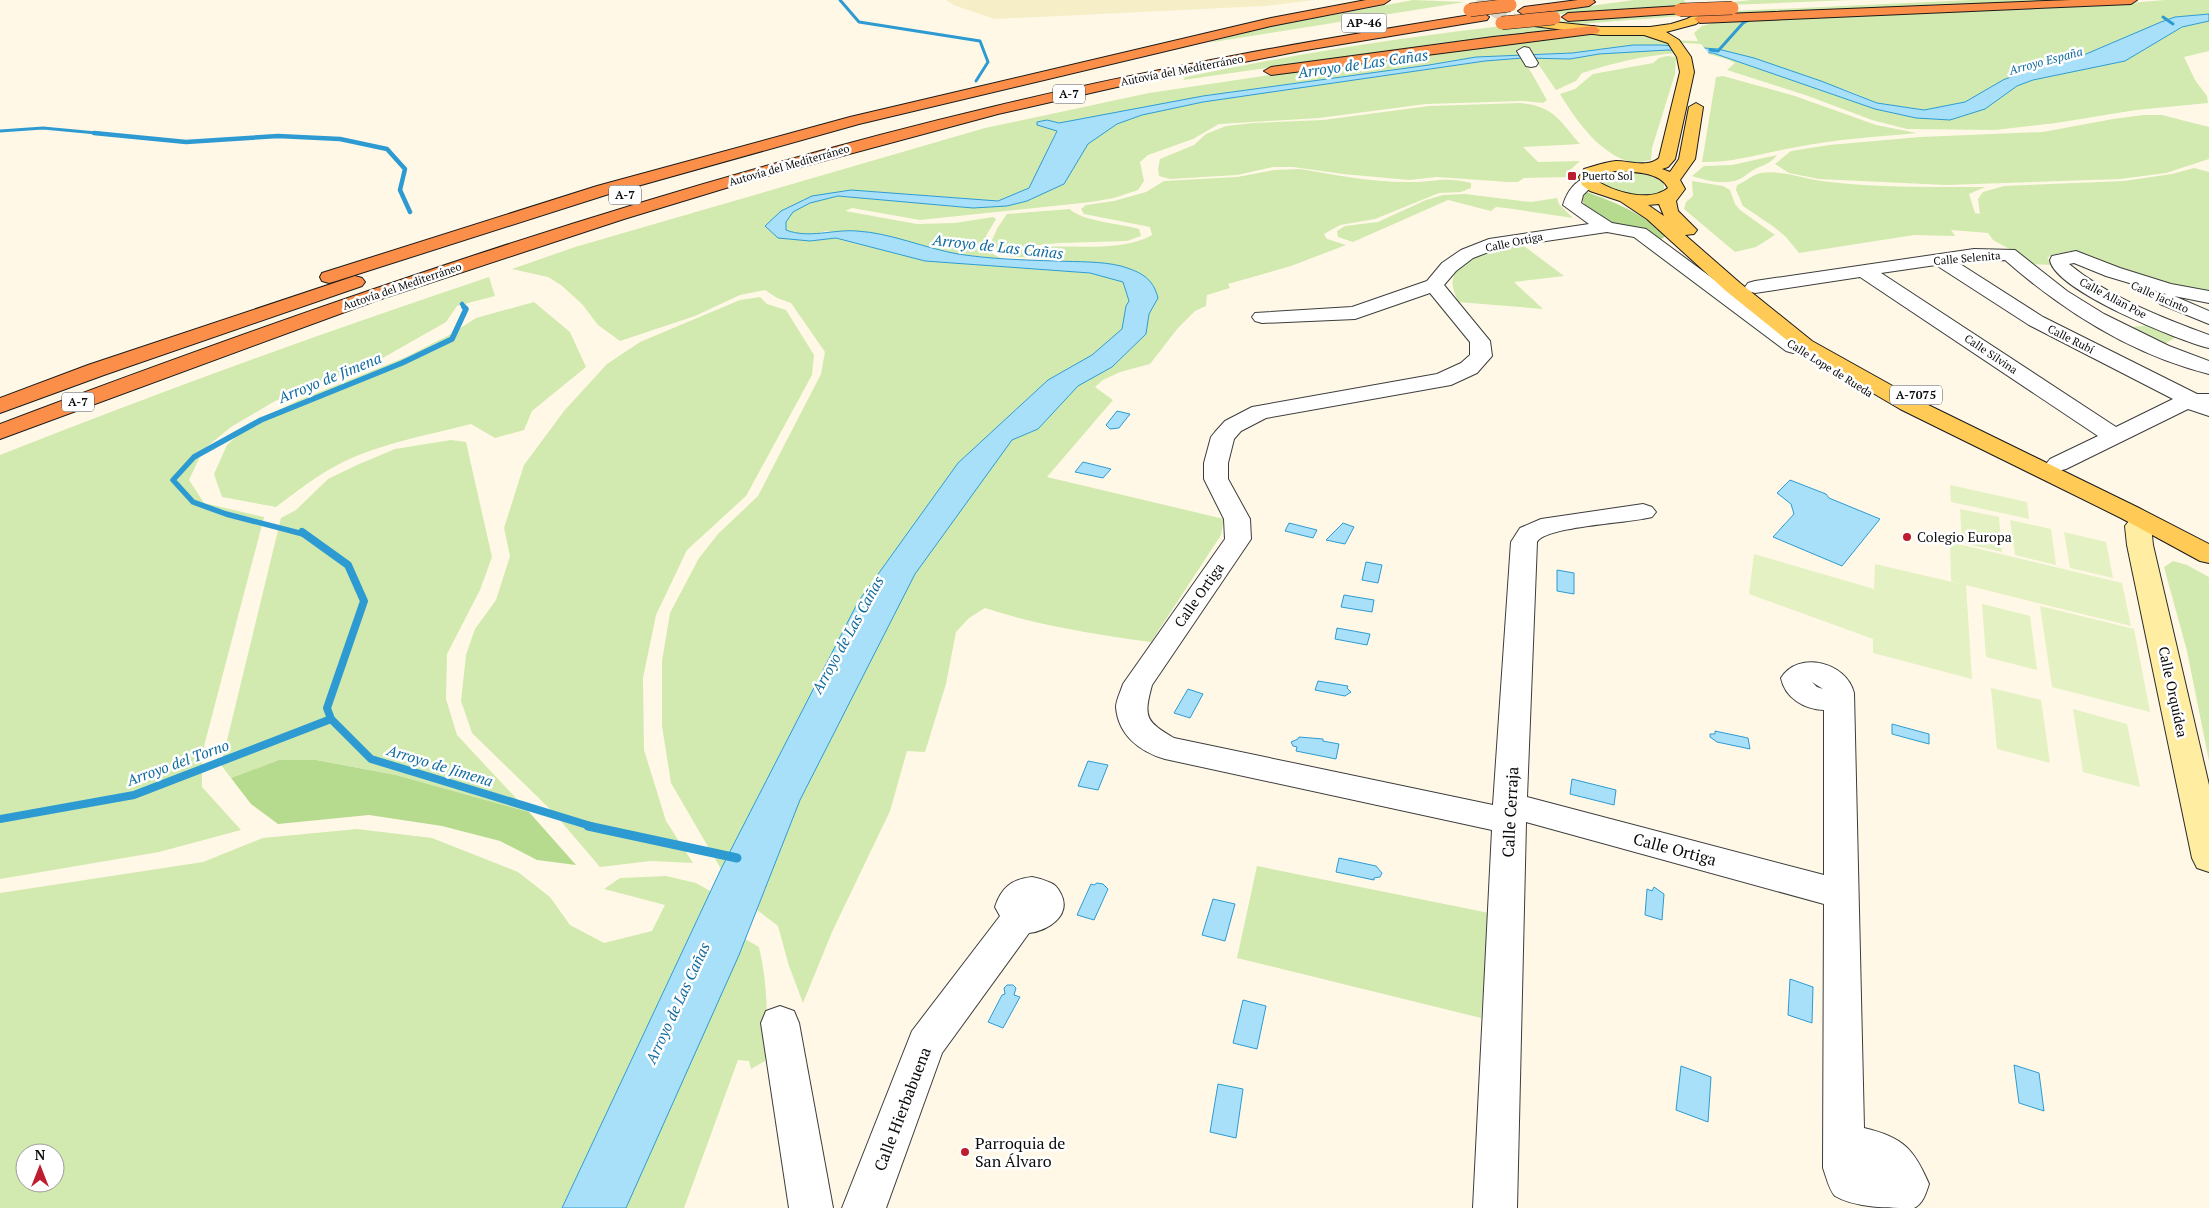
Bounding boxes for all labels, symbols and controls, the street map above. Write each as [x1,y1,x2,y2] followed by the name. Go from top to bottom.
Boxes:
[1342,13,1386,32] road number: AP-46
[1295,44,1429,82] water label: Arroyo de Las Cañas
[2007,44,2084,78] water label: Arroyo España
[1119,51,1245,89] street label: Autovía del Mediterráneo
[1053,85,1085,104] road number: A-7
[727,141,851,189] street label: Autovía del Mediterráneo
[1582,169,1633,183] place label: Puerto Sol
[1566,170,1578,182] marker: Puerto Sol
[609,186,641,204] road number: A-7
[931,229,1064,263] water label: Arroyo de Las Cañas
[1484,229,1545,255] street label: Calle Ortiga
[1933,248,2002,268] street label: Calle Selenita
[341,259,463,313] street label: Autovía del Mediterráneo
[2077,274,2149,322] street label: Calle Allan Poe
[2129,278,2191,316] street label: Calle Jacinto
[2046,321,2097,357] street label: Calle Rubí
[1962,331,2021,377] street label: Calle Silvina
[1784,336,1876,400] street label: Calle Lope de Rueda
[274,347,384,407] water label: Arroyo de Jimena
[1890,386,1942,404] road number: A-7075
[62,392,94,412] road number: A-7
[1917,527,2012,546] place label: Colegio Europa
[1901,531,1913,543] marker: Colegio Europa
[1169,559,1228,631] street label: Calle Ortiga
[806,572,888,698] water label: Arroyo de Las Cañas
[2155,645,2192,739] street label: Calle Orquídea
[123,734,232,790] water label: Arroyo del Torno
[384,739,496,791] water label: Arroyo de Jimena
[1497,766,1523,858] street label: Calle Cerraja
[1631,827,1719,871] street label: Calle Ortiga
[640,939,714,1067] water label: Arroyo de Las Cañas
[868,1044,936,1174] street label: Calle Hierbabuena
[975,1132,1065,1172] place label: Parroquia de San Álvaro
[15,1143,65,1193] north arrow
[35,1145,46,1164] text: N
[959,1146,971,1158] marker: Parroquia de San Álvaro

